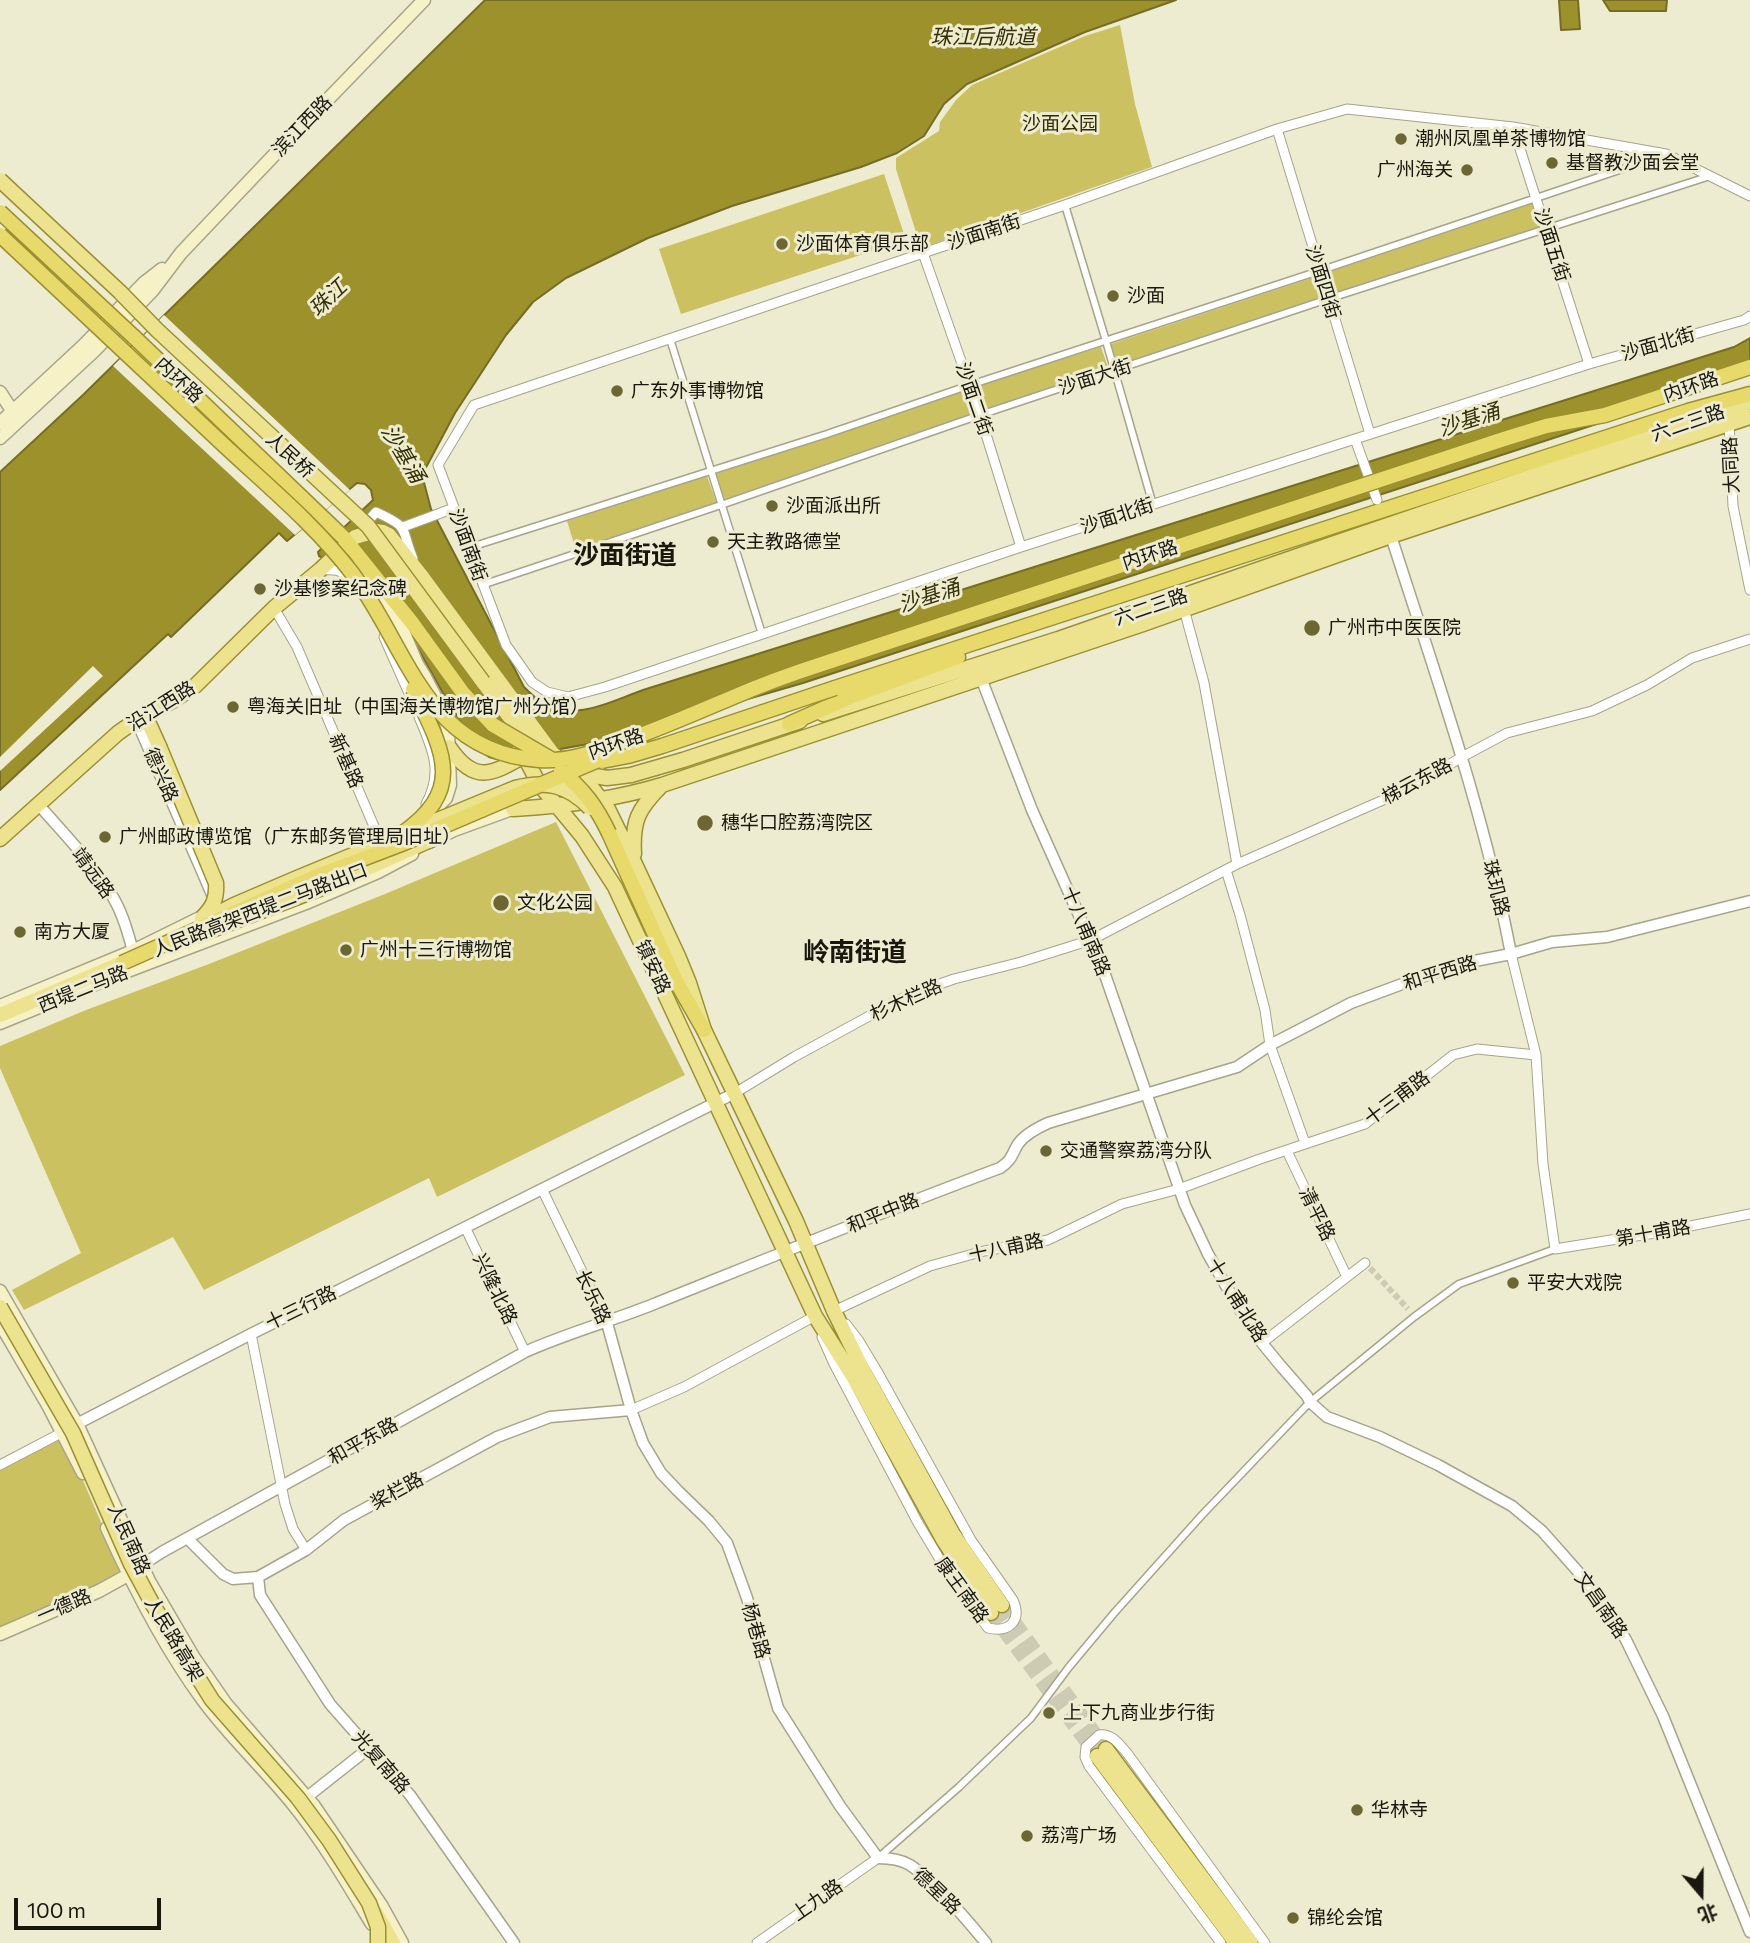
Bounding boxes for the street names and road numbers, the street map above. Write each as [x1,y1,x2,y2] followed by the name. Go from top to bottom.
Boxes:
[267,91,337,161] street label: 滨江西路
[1529,205,1575,285] street label: 沙面五街
[944,209,1024,255] street label: 沙面南街
[1301,242,1345,322] street label: 沙面四街
[1618,323,1698,365] street label: 沙面北街
[150,352,208,408] street label: 内环路
[1055,354,1135,400] street label: 沙面大街
[951,359,997,439] street label: 沙面二街
[1660,367,1722,407] street label: 内环路
[1648,400,1728,446] street label: 六二三路
[261,427,319,483] street label: 人民桥
[1718,436,1744,494] street label: 大同路
[1077,493,1157,539] street label: 沙面北街
[444,505,492,585] street label: 沙面南街
[1119,535,1181,575] street label: 内环路
[1111,584,1191,630] street label: 六二三路
[123,676,199,736] street label: 沿江西路
[585,724,647,764] street label: 内环路
[324,730,368,792] street label: 新基路
[139,744,183,806] street label: 德兴路
[1378,753,1456,809] street label: 梯云东路
[67,843,119,903] street label: 靖远路
[1478,858,1514,918] street label: 珠玑路
[149,859,371,961] street label: 人民路高架西堤二马路出口
[1057,883,1115,979] street label: 十八甫南路
[631,936,675,998] street label: 镇安路
[1400,951,1480,995] street label: 和平西路
[35,961,131,1017] street label: 西堤二马路
[867,974,945,1026] street label: 杉木栏路
[1360,1066,1434,1130] street label: 十三甫路
[1294,1183,1340,1245] street label: 清平路
[843,1188,923,1238] street label: 和平中路
[1614,1215,1692,1251] street label: 第十甫路
[966,1229,1046,1267] street label: 十八甫路
[468,1250,522,1328] street label: 兴隆北路
[1202,1254,1272,1346] street label: 十八甫北路
[571,1266,615,1328] street label: 长乐路
[262,1281,340,1335] street label: 十三行路
[324,1413,402,1469] street label: 和平东路
[367,1467,427,1515] street label: 桨栏路
[103,1500,155,1578] street label: 人民南路
[930,1553,994,1627] street label: 康王南路
[1570,1567,1632,1643] street label: 文昌南路
[33,1584,95,1628] street label: 一德路
[140,1592,208,1686] street label: 人民路高架
[737,1600,775,1662] street label: 杨巷路
[347,1726,415,1798] street label: 光复南路
[909,1863,965,1919] street label: 德星路
[787,1874,847,1926] street label: 上九路

